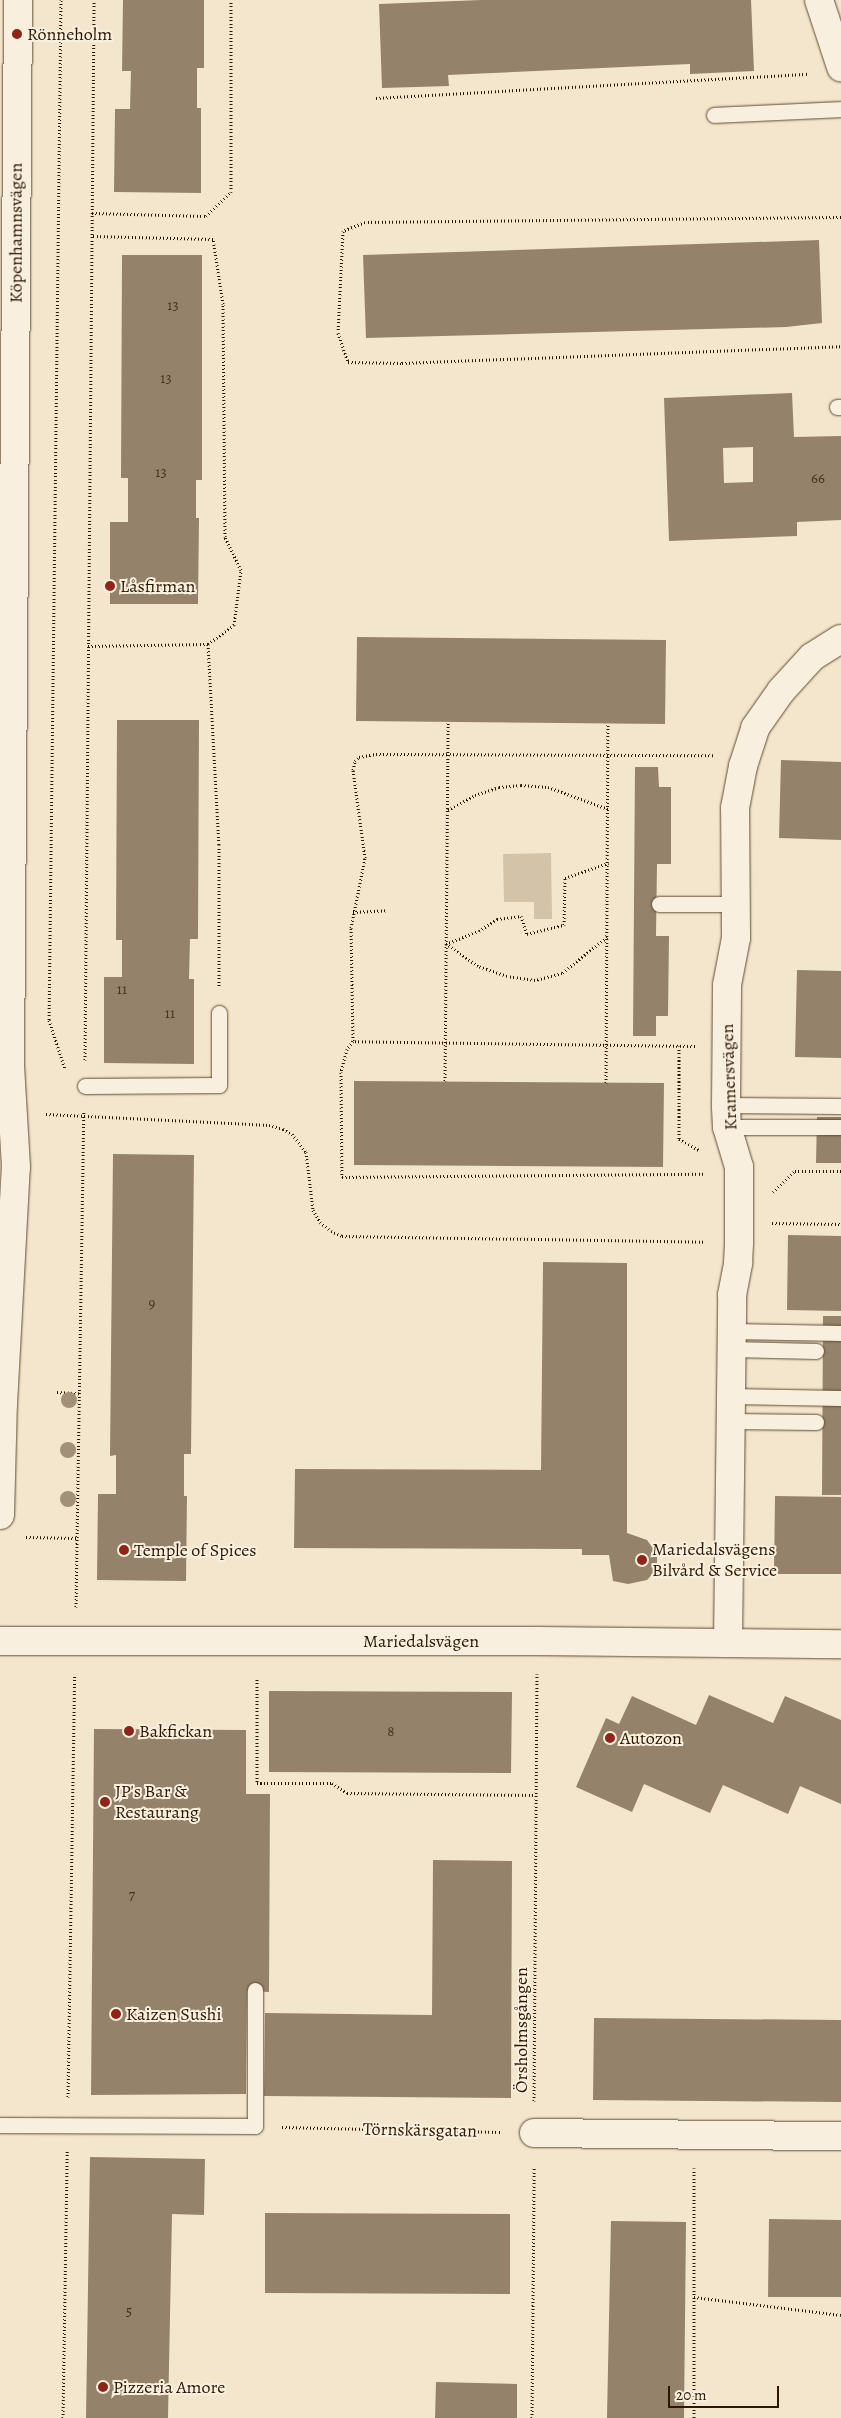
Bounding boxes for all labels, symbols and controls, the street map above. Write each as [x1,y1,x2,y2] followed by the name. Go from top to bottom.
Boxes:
[27,23,112,45] place label: Rönneholm
[11,28,23,40] marker: Rönneholm
[5,163,27,303] street label: Köpenhamnsvägen
[167,297,179,315] house number: 13
[160,370,172,388] house number: 13
[155,464,167,482] house number: 13
[811,470,825,488] house number: 66
[120,575,195,597] place label: Låsfirman
[104,580,116,592] marker: Låsfirman
[117,981,127,999] house number: 11
[165,1005,175,1023] house number: 11
[716,1023,742,1131] street label: Kramersvägen
[149,1295,155,1313] house number: 9
[134,1539,257,1561] place label: Temple of Spices
[652,1539,777,1582] place label: Mariedalsvägens Bilvård & Service
[118,1544,130,1556] marker: Temple of Spices
[636,1554,648,1566] marker: Mariedalsvägens Bilvård & Service
[363,1630,479,1652] street label: Mariedalsvägen
[139,1720,212,1742] place label: Bakfickan
[387,1723,395,1741] house number: 8
[123,1725,135,1737] marker: Bakfickan
[620,1727,682,1749] place label: Autozon
[604,1732,616,1744] marker: Autozon
[115,1781,199,1824] place label: JP's Bar & Restaurang
[99,1796,111,1808] marker: JP's Bar & Restaurang
[129,1887,135,1905] house number: 7
[510,1967,532,2093] street label: Örsholmsgången
[126,2003,222,2025] place label: Kaizen Sushi
[110,2008,122,2020] marker: Kaizen Sushi
[363,2118,477,2142] street label: Törnskärsgatan
[126,2303,132,2321] house number: 5
[113,2376,225,2398] place label: Pizzeria Amore
[671,2376,782,2408] scale bar
[97,2381,109,2393] marker: Pizzeria Amore
[676,2385,707,2405] text: 20 m

